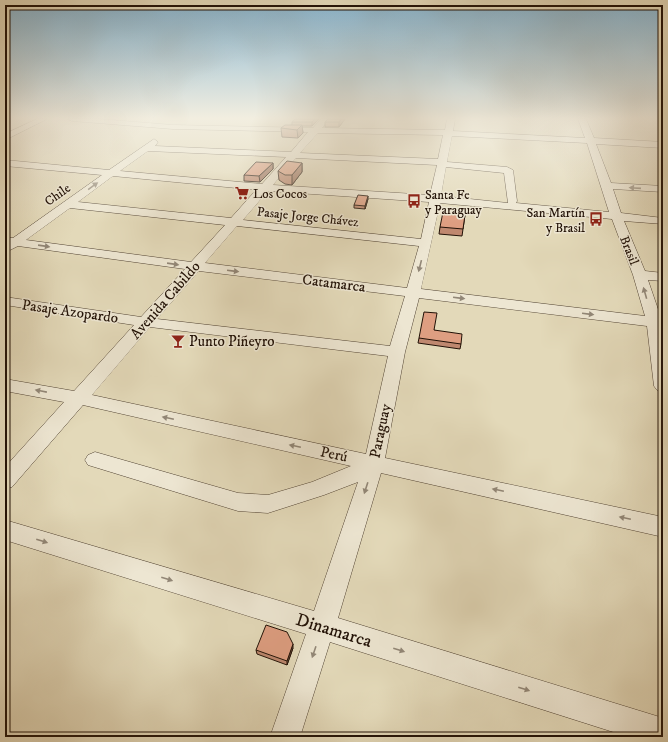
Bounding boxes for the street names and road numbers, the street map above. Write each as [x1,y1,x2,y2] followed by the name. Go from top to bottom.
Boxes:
[42,180,74,210] street label: Chile
[256,204,360,231] street label: Pasaje Jorge Chávez
[616,233,642,267] street label: Brasil
[126,257,204,343] street label: Avenida Cabildo
[301,270,367,297] street label: Catamarca
[21,295,119,328] street label: Pasaje Azopardo
[365,401,396,460] street label: Paraguay
[318,442,349,467] street label: Perú
[293,609,375,653] street label: Dinamarca

